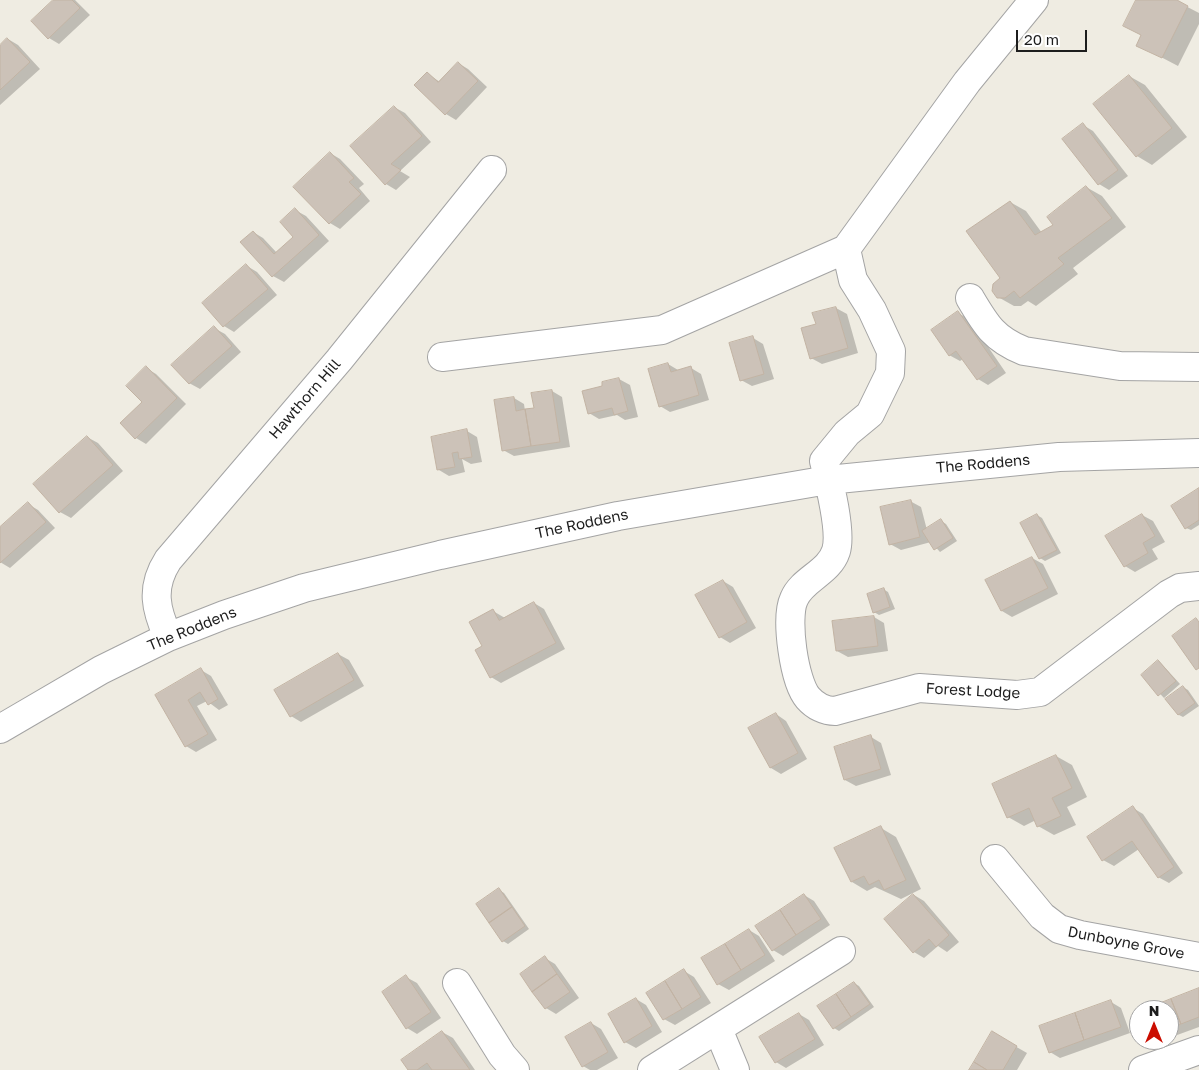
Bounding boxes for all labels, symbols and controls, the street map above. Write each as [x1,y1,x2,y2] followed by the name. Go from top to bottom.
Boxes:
[1019,20,1090,52] scale bar
[1024,30,1059,48] text: 20 m
[265,355,345,443] street label: Hawthorn Hill
[935,451,1031,477] street label: The Roddens
[534,505,630,543] street label: The Roddens
[145,603,239,655] street label: The Roddens
[925,680,1021,702] street label: Forest Lodge
[1066,923,1186,963] street label: Dunboyne Grove
[1129,1000,1179,1050] north arrow
[1149,1002,1159,1019] text: N

